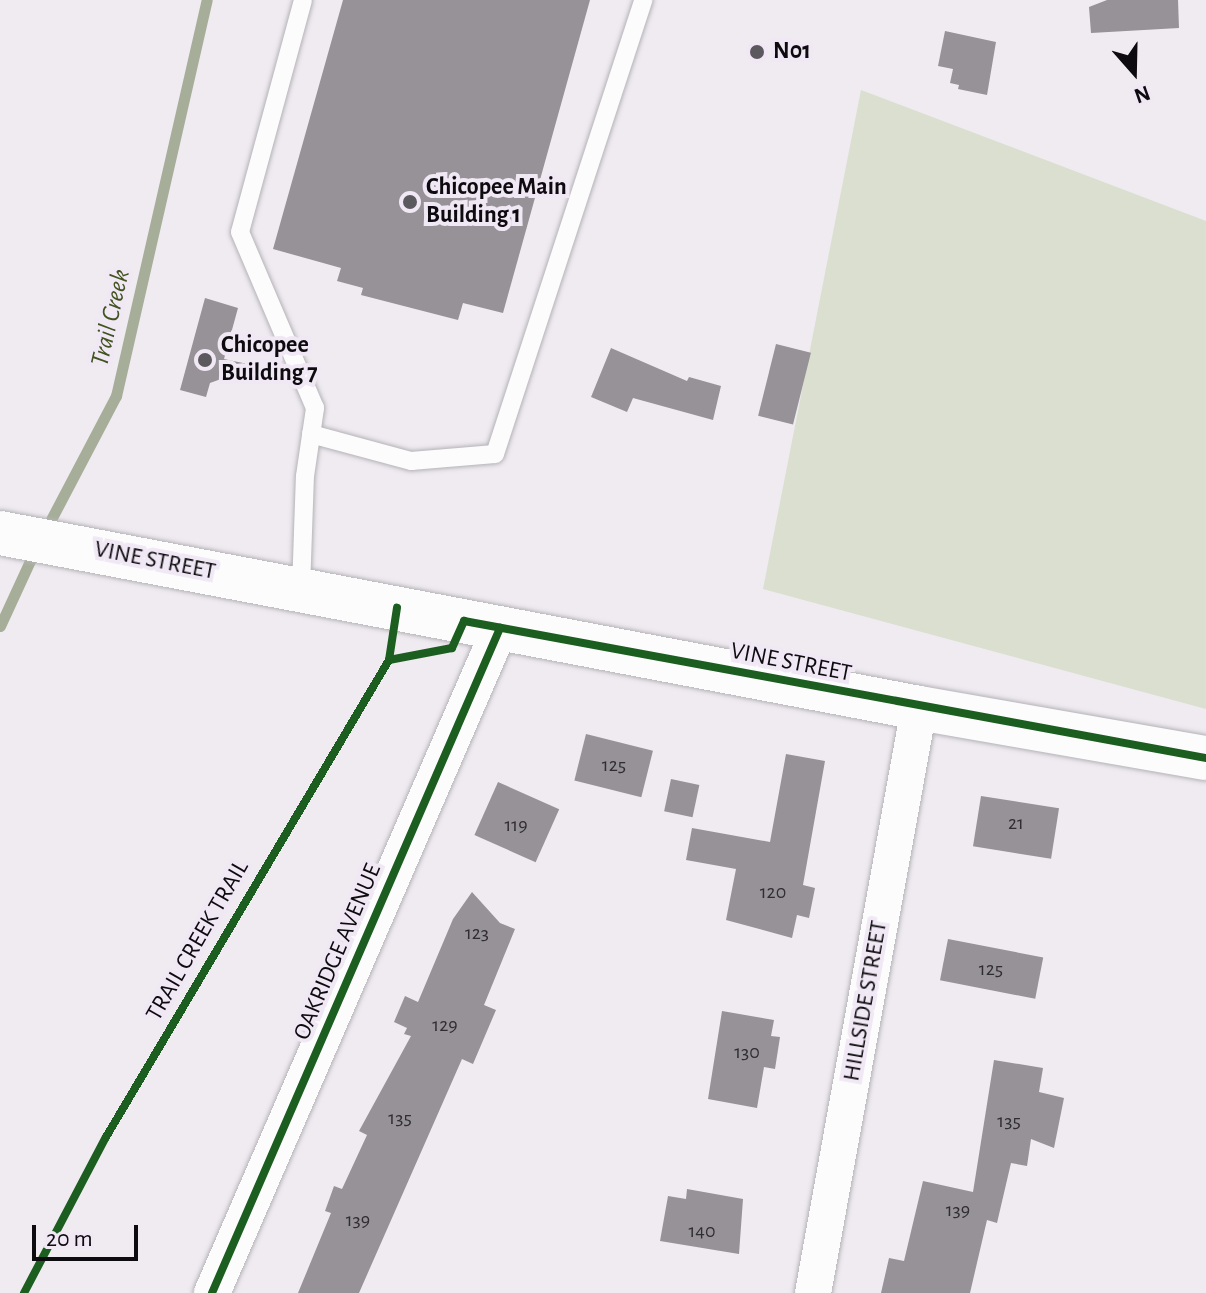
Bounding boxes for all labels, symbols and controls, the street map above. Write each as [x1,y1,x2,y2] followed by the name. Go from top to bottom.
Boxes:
[1094,32,1174,112] north arrow
[773,38,811,66] place label: N01
[748,43,766,61] marker: N01
[1131,82,1153,108] text: N
[426,174,567,230] place label: Chicopee Main Building 1
[401,193,419,211] marker: Chicopee Main Building 1
[85,266,137,370] water label: Trail Creek
[221,332,318,388] place label: Chicopee Building 7
[196,351,214,369] marker: Chicopee Building 7
[92,535,218,587] street label: VINE STREET
[728,637,854,689] street label: VINE STREET
[602,753,626,777] house number: 125
[1008,811,1024,835] house number: 21
[504,813,528,837] house number: 119
[140,856,256,1026] street label: TRAIL CREEK TRAIL
[288,860,388,1044] street label: OAKRIDGE AVENUE
[760,880,786,904] house number: 120
[838,918,894,1084] street label: HILLSIDE STREET
[465,921,489,945] house number: 123
[979,957,1003,981] house number: 125
[432,1013,458,1037] house number: 129
[734,1040,760,1064] house number: 130
[388,1106,412,1130] house number: 135
[997,1109,1021,1133] house number: 135
[946,1198,970,1222] house number: 139
[346,1208,370,1232] house number: 139
[36,1209,142,1259] scale bar
[688,1219,716,1243] house number: 140
[46,1227,93,1251] text: 20 m

